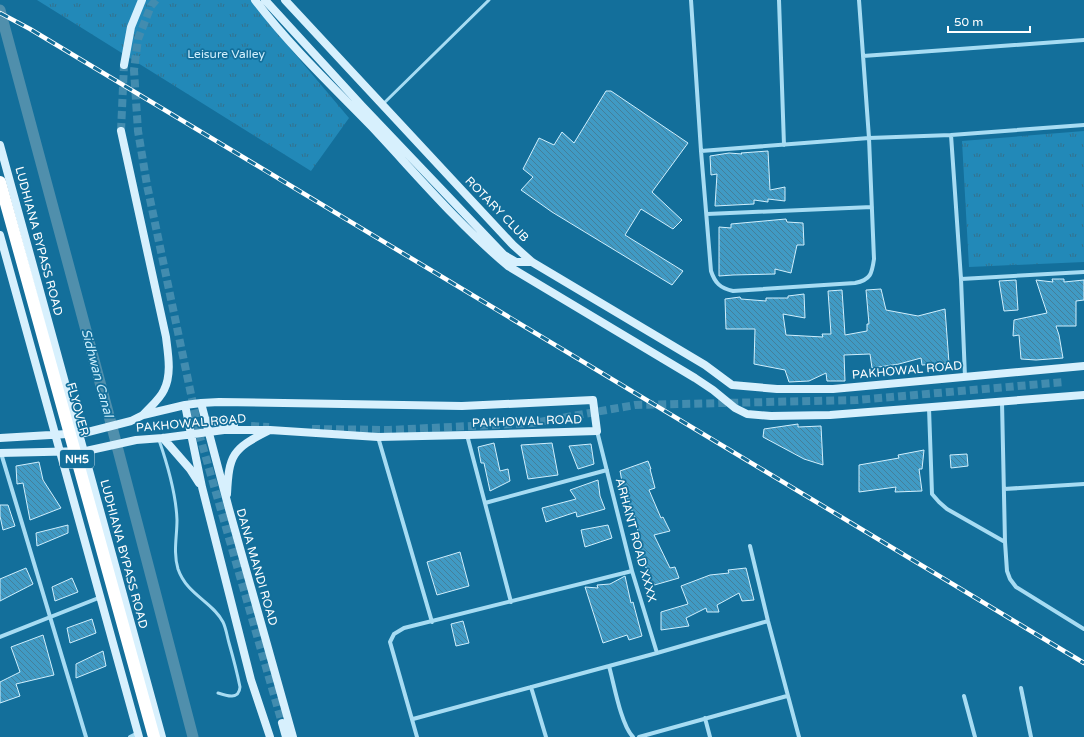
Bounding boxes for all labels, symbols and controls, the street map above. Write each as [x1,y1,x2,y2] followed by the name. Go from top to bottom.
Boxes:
[948,8,1030,34] scale bar
[954,15,983,29] text: 50 m
[187,47,265,61] park label: Leisure Valley
[12,165,66,317] street label: LUDHIANA BYPASS ROAD
[462,173,532,245] street label: ROTARY CLUB
[78,327,117,421] water label: Sidhwan Canal
[851,358,963,382] street label: PAKHOWAL ROAD
[64,381,92,437] street label: FLYOVER
[135,411,247,435] street label: PAKHOWAL ROAD
[472,412,582,430] street label: PAKHOWAL ROAD
[60,450,94,468] road number: NH5
[613,476,659,604] street label: ARHANT ROAD XXXX
[97,478,151,630] street label: LUDHIANA BYPASS ROAD
[234,507,280,627] street label: DANA MANDI ROAD

